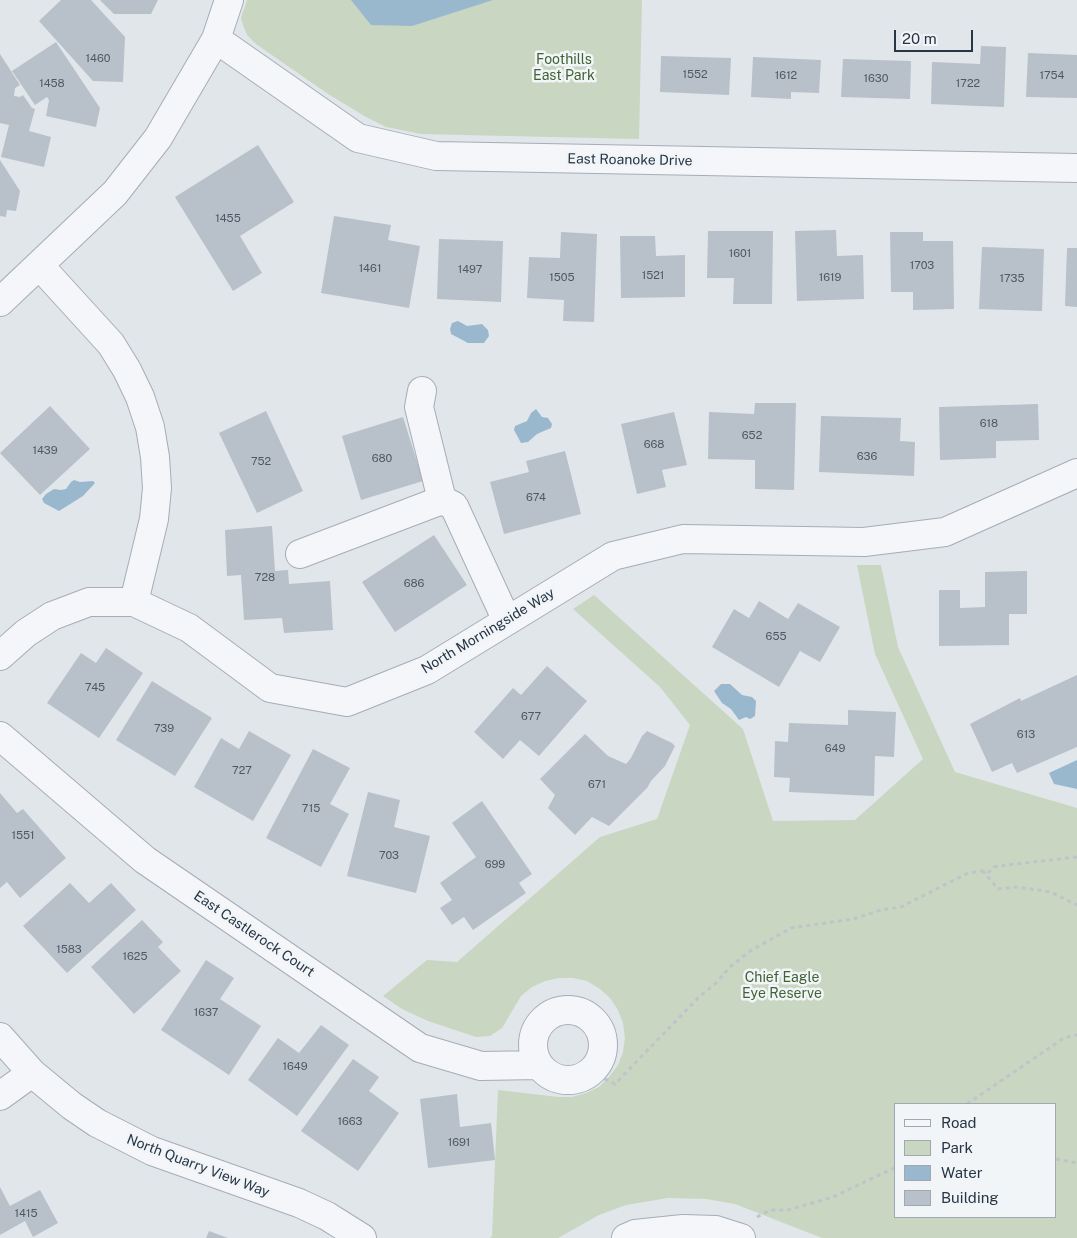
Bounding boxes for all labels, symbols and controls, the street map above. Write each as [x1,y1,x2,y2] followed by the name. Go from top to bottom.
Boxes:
[897,20,976,52] scale bar
[902,30,937,47] text: 20 m
[86,52,110,66] house number: 1460
[533,52,595,84] park label: Foothills East Park
[682,68,708,82] house number: 1552
[775,69,797,83] house number: 1612
[1039,69,1065,83] house number: 1754
[864,72,888,86] house number: 1630
[39,77,65,91] house number: 1458
[956,77,980,91] house number: 1722
[567,151,693,169] street label: East Roanoke Drive
[215,212,241,226] house number: 1455
[729,247,751,261] house number: 1601
[910,259,934,273] house number: 1703
[359,262,381,276] house number: 1461
[458,263,482,277] house number: 1497
[642,269,664,283] house number: 1521
[549,271,575,285] house number: 1505
[819,271,841,285] house number: 1619
[1000,272,1024,286] house number: 1735
[980,417,998,431] house number: 618
[742,429,762,443] house number: 652
[644,438,664,452] house number: 668
[32,444,58,458] house number: 1439
[857,450,877,464] house number: 636
[372,452,392,466] house number: 680
[251,455,271,469] house number: 752
[526,491,546,505] house number: 674
[255,571,275,585] house number: 728
[404,577,424,591] house number: 686
[418,585,558,677] street label: North Morningside Way
[766,630,786,644] house number: 655
[85,681,105,695] house number: 745
[521,710,541,724] house number: 677
[154,722,174,736] house number: 739
[1017,728,1035,742] house number: 613
[825,742,845,756] house number: 649
[232,764,252,778] house number: 727
[588,778,606,792] house number: 671
[302,802,320,816] house number: 715
[11,829,35,843] house number: 1551
[379,849,399,863] house number: 703
[485,858,505,872] house number: 699
[190,887,318,981] street label: East Castlerock Court
[56,943,82,957] house number: 1583
[123,950,147,964] house number: 1625
[742,970,822,1002] park label: Chief Eagle Eye Reserve
[194,1006,218,1020] house number: 1637
[282,1060,308,1074] house number: 1649
[894,1103,1057,1218] legend
[941,1114,977,1131] text: Road
[338,1115,362,1129] house number: 1663
[124,1131,272,1201] street label: North Quarry View Way
[448,1136,470,1150] house number: 1691
[941,1139,973,1156] text: Park
[941,1164,983,1181] text: Water
[941,1189,999,1206] text: Building
[15,1207,37,1221] house number: 1415

